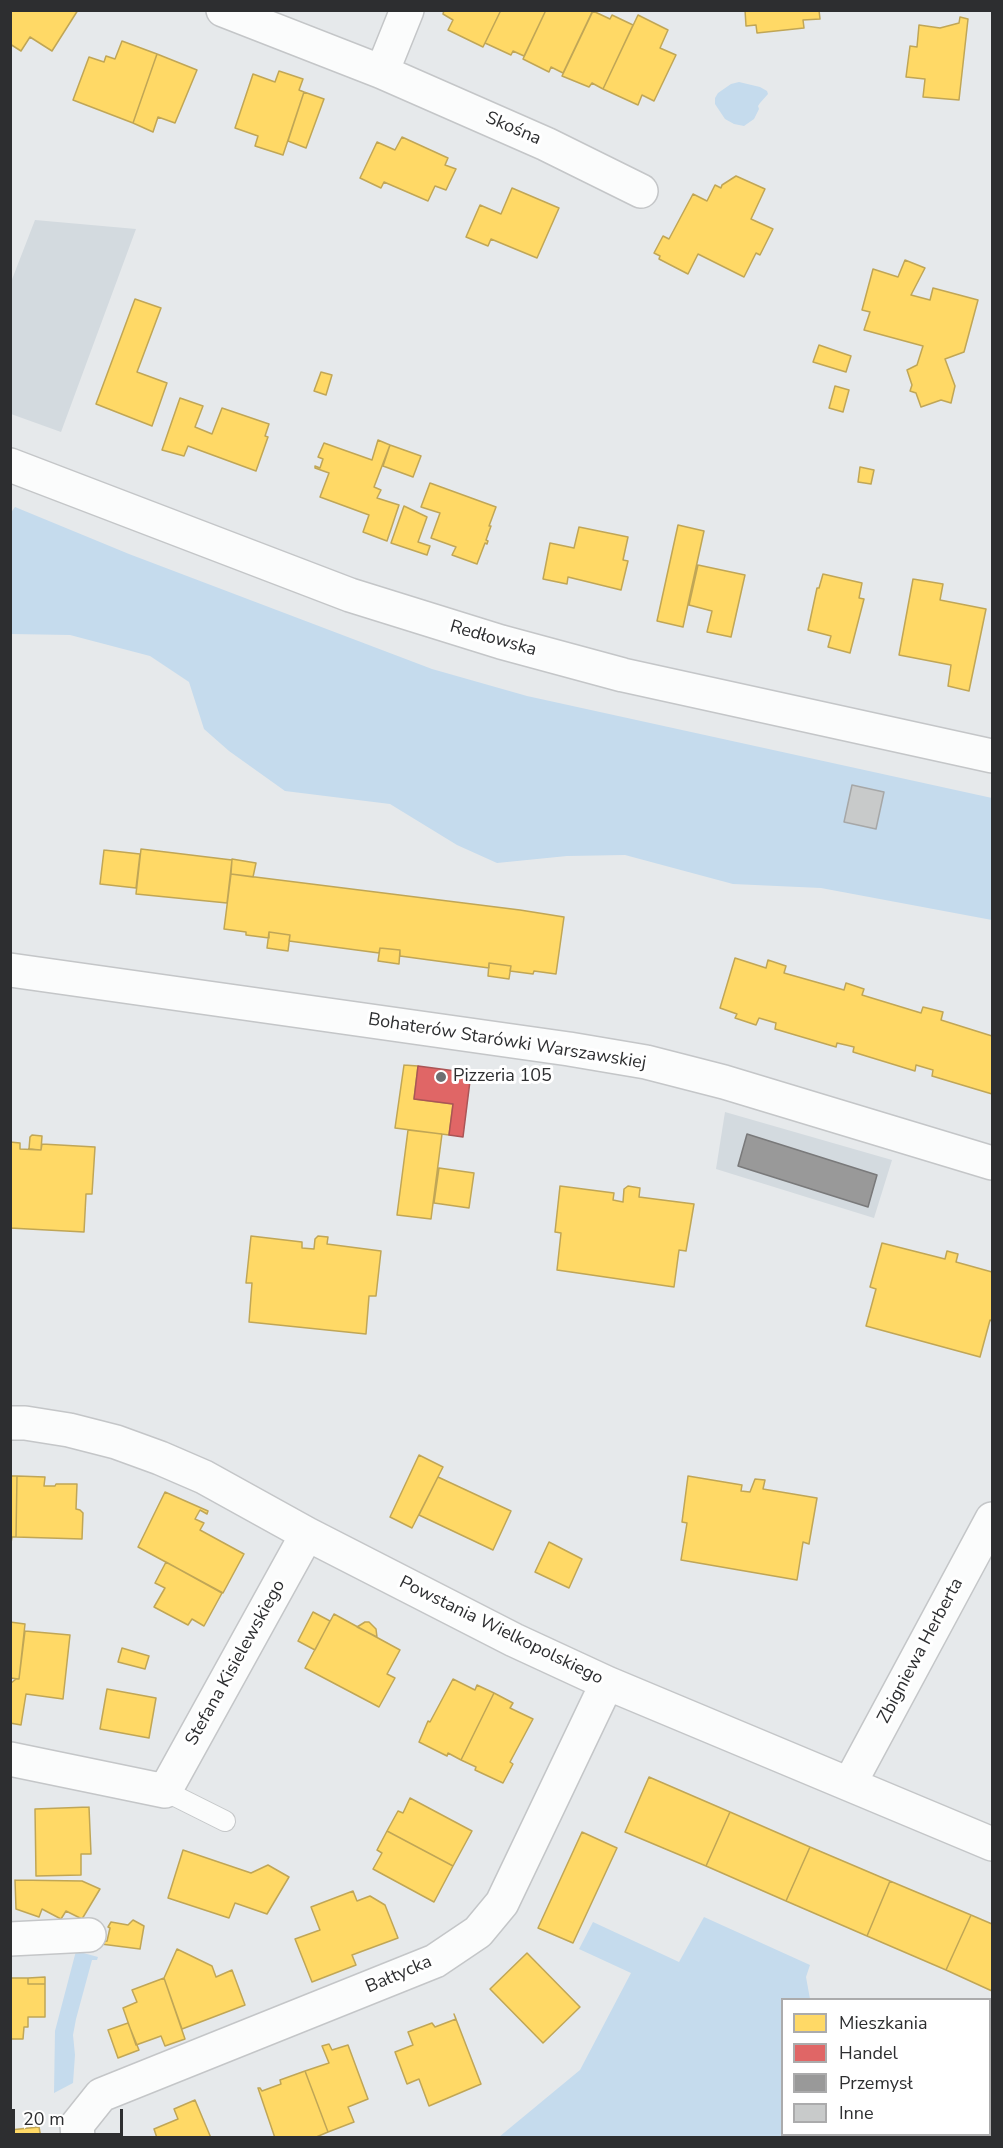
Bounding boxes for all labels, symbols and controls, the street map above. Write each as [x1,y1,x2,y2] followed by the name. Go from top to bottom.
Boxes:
[482,108,544,150] street label: Skośna
[447,616,539,662] street label: Redłowska
[366,1009,648,1075] street label: Bohaterów Starówki Warszawskiej
[453,1066,552,1088] place label: Pizzeria 105
[434,1070,448,1084] marker: Pizzeria 105
[396,1572,606,1690] street label: Powstania Wielkopolskiego
[874,1575,968,1727] street label: Zbigniewa Herberta
[181,1576,291,1750] street label: Stefana Kisielewskiego
[363,1951,435,1999] street label: Bałtycka
[781,1998,991,2136] legend
[839,2011,927,2035] text: Mieszkania
[839,2041,898,2065] text: Handel
[839,2071,913,2095] text: Przemysł
[15,2097,126,2135] scale bar
[839,2101,874,2125] text: Inne
[23,2107,65,2131] text: 20 m

